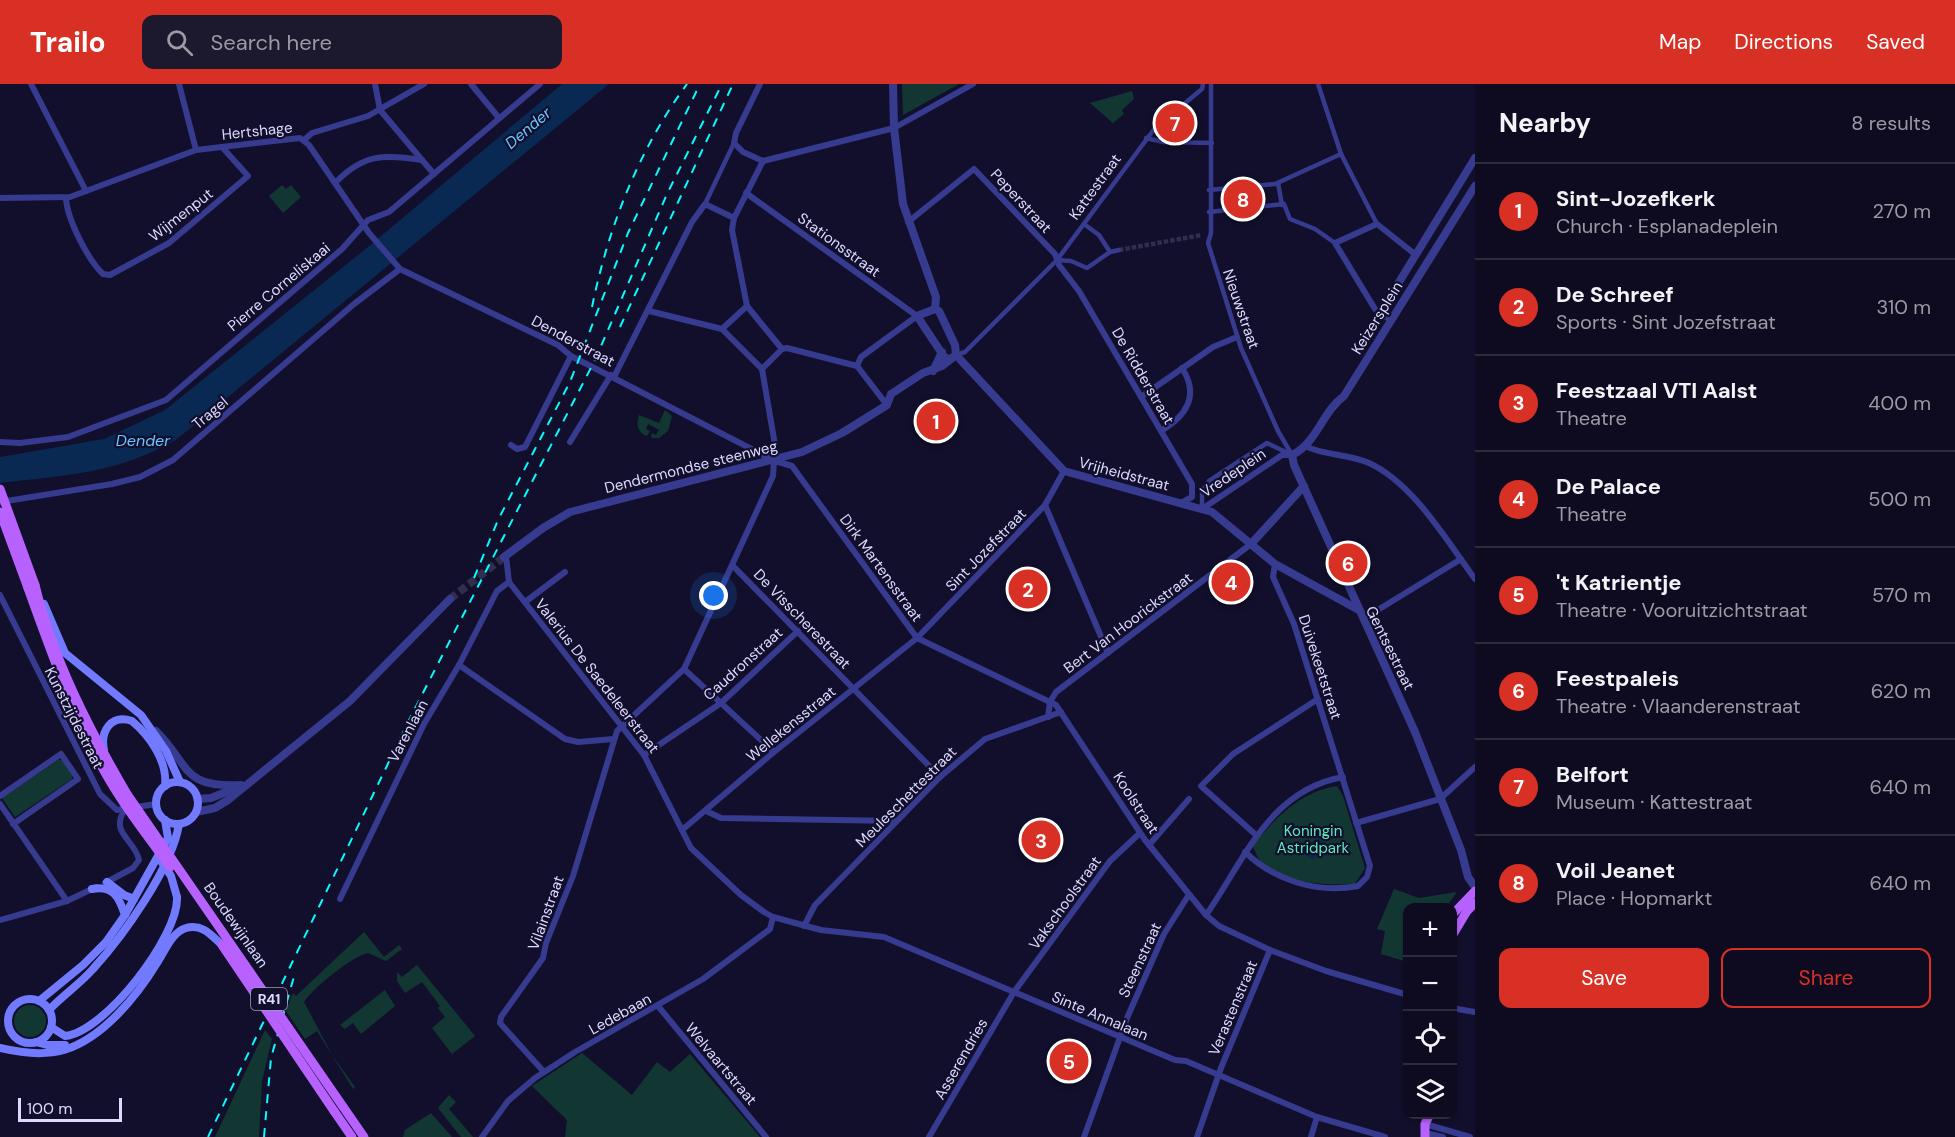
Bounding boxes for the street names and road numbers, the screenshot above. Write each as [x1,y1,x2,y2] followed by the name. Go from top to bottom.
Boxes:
[221,117,293,145] street label: Hertshage
[1064,150,1126,224] street label: Kattestraat
[986,165,1056,237] street label: Peperstraat
[145,184,217,246] street label: Wijmenput
[794,208,884,282] street label: Stationsstraat
[223,238,335,336] street label: Pierre Corneliskaai
[1218,266,1264,352] street label: Nieuwstraat
[1347,278,1407,358] street label: Keizersplein
[528,311,618,371] street label: Denderstraat
[1107,324,1179,428] street label: De Ridderstraat
[188,392,232,434] street label: Tragel
[602,436,780,498] street label: Dendermondse steenweg
[1196,444,1270,502] street label: Vredeplein
[1076,452,1172,496] street label: Vrijheidstraat
[941,504,1031,596] street label: Sint Jozefstraat
[835,510,927,626] street label: Dirk Martensstraat
[749,565,855,673] street label: De Visscherestraat
[1060,568,1197,678] street label: Bert Van Hoorickstraat
[530,595,664,758] street label: Valerius De Saedeleerstraat
[1361,603,1419,693] street label: Gentsestraat
[1294,612,1346,722] street label: Duivekeetstraat
[699,623,787,705] street label: Caudronstraat
[40,664,108,772] street label: Kunstzijdestraat
[742,682,840,766] street label: Wellekensstraat
[383,696,433,766] street label: Varenlaan
[851,742,961,852] street label: Meuleschettestraat
[1109,768,1164,838] street label: Koolstraat
[1024,852,1106,954] street label: Vakschoolstraat
[523,873,569,953] street label: Vilainstraat
[199,878,273,972] street label: Boudewijnlaan
[1114,919,1166,1001] street label: Steenstraat
[1204,957,1262,1059] street label: Verastenstraat
[1049,987,1151,1045] street label: Sinte Annalaan
[251,988,287,1010] road number: R41
[585,989,655,1039] street label: Ledebaan
[930,1015,992,1103] street label: Asserendries
[681,1019,761,1109] street label: Welvaartstraat

